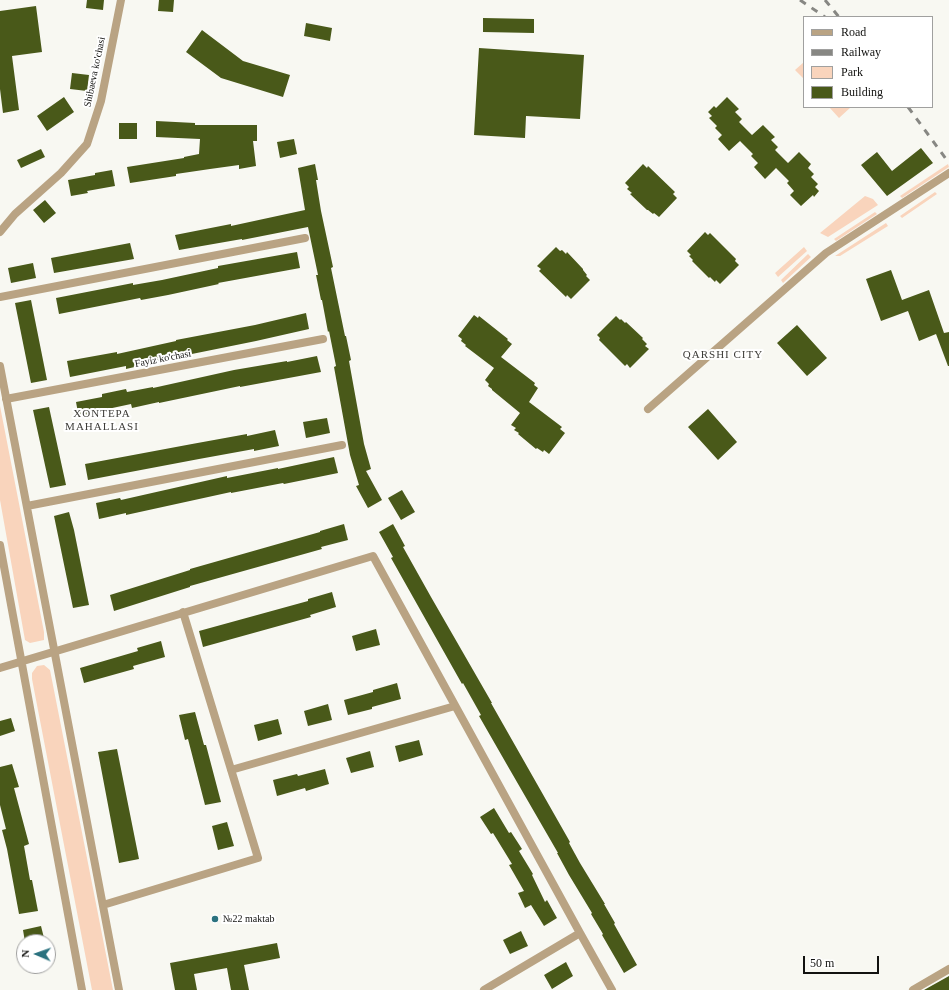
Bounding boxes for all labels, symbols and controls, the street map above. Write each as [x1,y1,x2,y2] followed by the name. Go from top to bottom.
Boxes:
[803,16,933,108] legend
[841,25,866,39] text: Road
[82,36,108,108] street label: Shibaeva ko'chasi
[841,45,881,59] text: Railway
[841,65,863,79] text: Park
[841,85,883,99] text: Building
[134,348,192,370] street label: Fayiz ko'chasi
[683,348,763,362] district label: QARSHI CITY
[65,407,139,433] district label: XONTEPA MAHALLASI
[223,913,274,925] place label: №22 maktab
[210,914,220,924] marker: №22 maktab
[16,934,56,974] north arrow
[805,948,881,974] scale bar
[19,949,31,958] text: N
[810,956,834,970] text: 50 m

